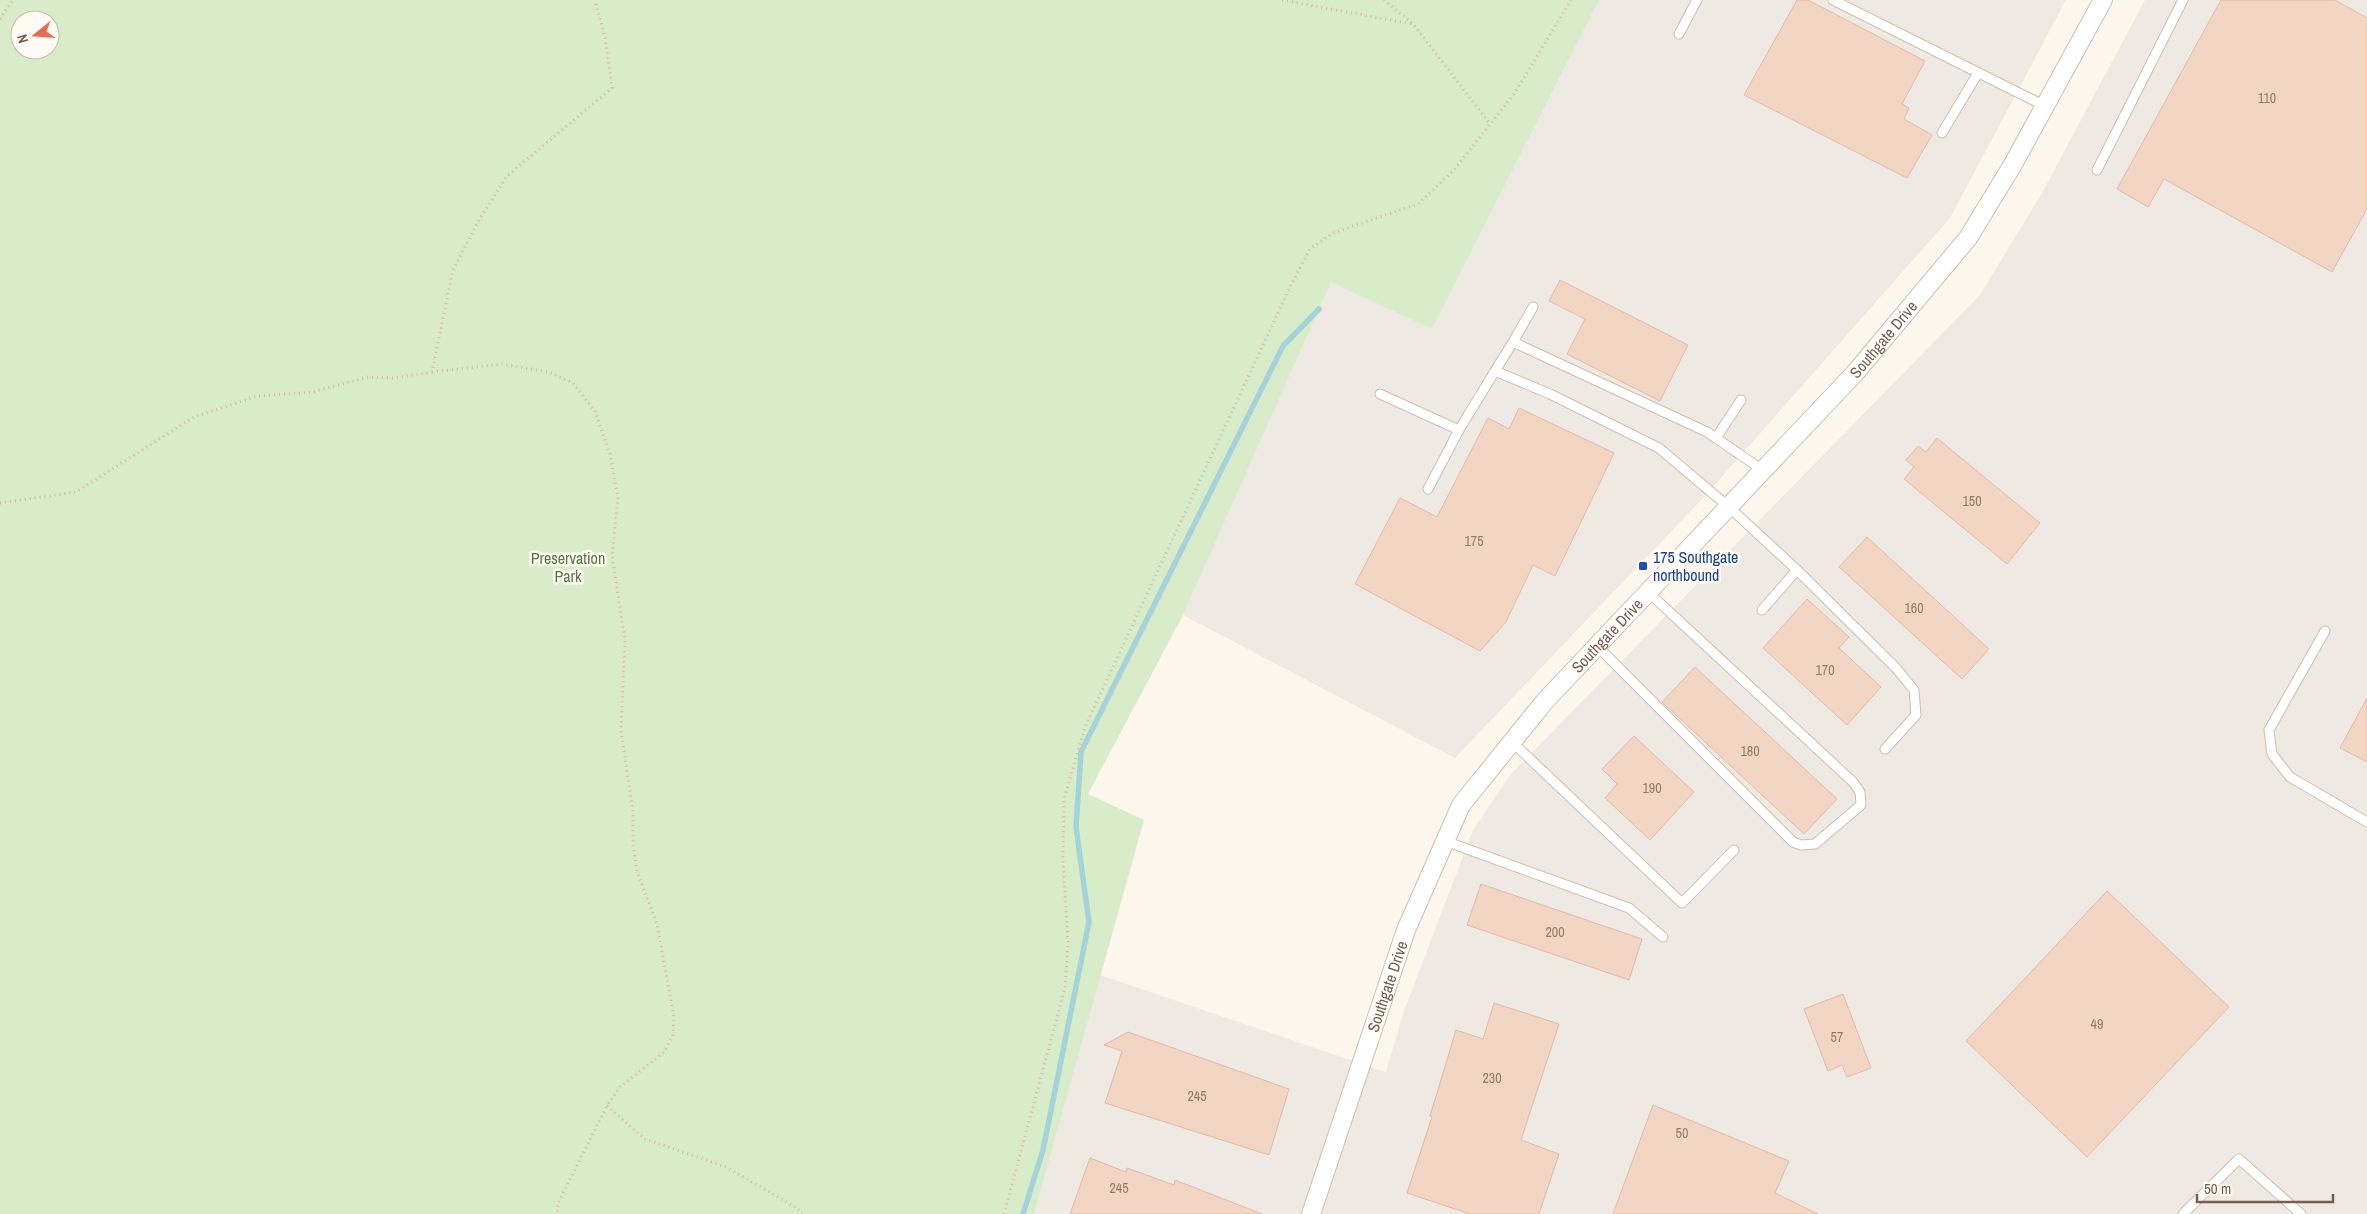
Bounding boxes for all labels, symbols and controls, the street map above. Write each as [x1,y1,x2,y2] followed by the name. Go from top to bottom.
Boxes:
[10,10,60,60] north arrow
[13,32,32,45] text: N
[2258,89,2276,107] house number: 110
[1844,296,1922,383] street label: Southgate Drive
[1962,492,1982,510] house number: 150
[1464,532,1484,550] house number: 175
[1653,546,1738,586] place label: 175 Southgate northbound
[531,547,605,587] park label: Preservation Park
[1637,560,1649,572] marker: 175 Southgate northbound
[1566,593,1648,677] street label: Southgate Drive
[1904,599,1924,617] house number: 160
[1815,661,1835,679] house number: 170
[1740,742,1760,760] house number: 180
[1642,779,1662,797] house number: 190
[1545,923,1565,941] house number: 200
[1362,938,1413,1035] street label: Southgate Drive
[2091,1015,2103,1033] house number: 49
[1831,1028,1843,1046] house number: 57
[1482,1069,1502,1087] house number: 230
[1187,1087,1207,1105] house number: 245
[1676,1124,1688,1142] house number: 50
[2197,1172,2333,1204] scale bar
[2204,1178,2231,1199] text: 50 m
[1109,1179,1129,1197] house number: 245

